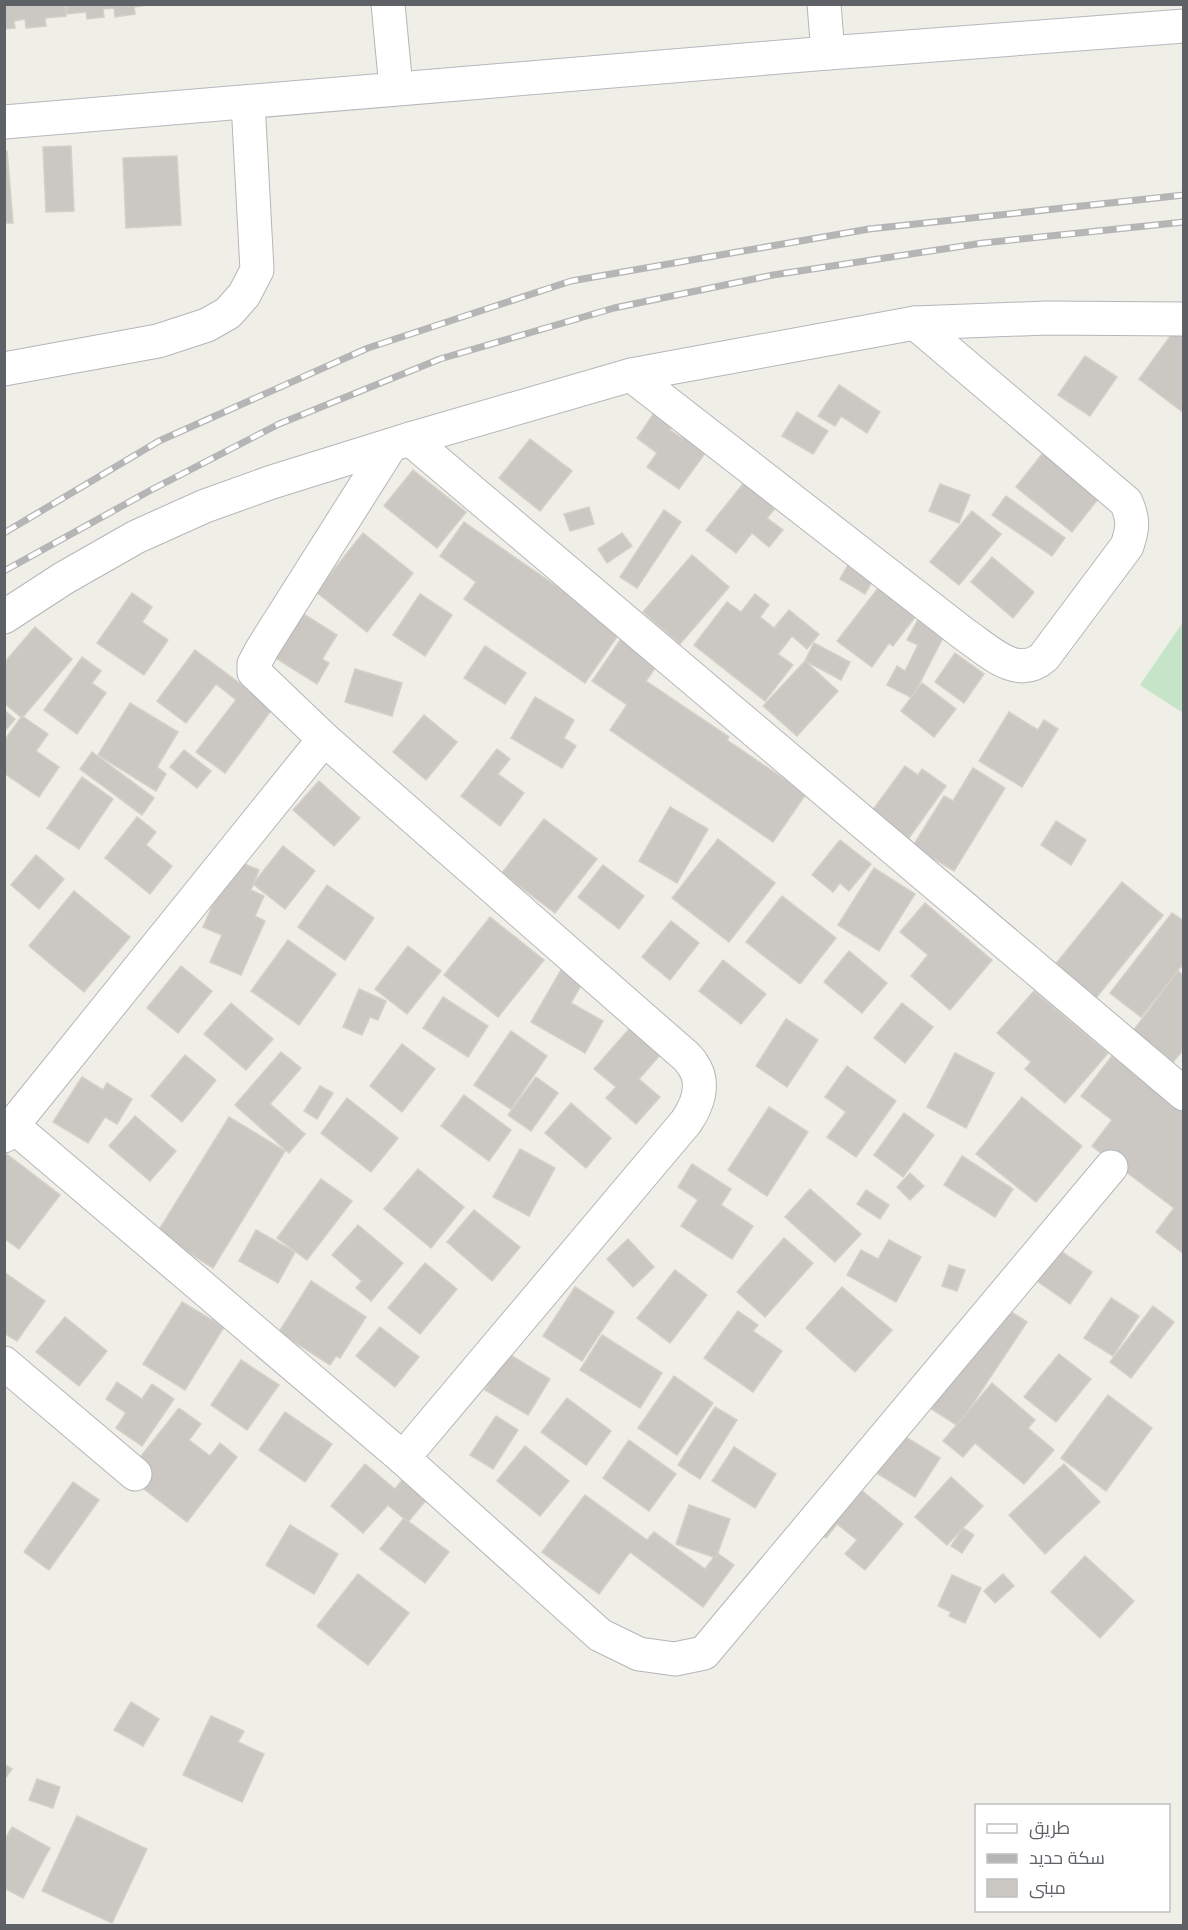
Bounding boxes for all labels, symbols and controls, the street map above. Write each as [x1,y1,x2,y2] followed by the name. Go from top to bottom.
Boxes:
[975,1804,1170,1912] legend
[1029,1817,1070,1840] text: طريق
[1029,1847,1105,1869] text: سكة حديد
[1029,1877,1066,1899] text: مبنى

